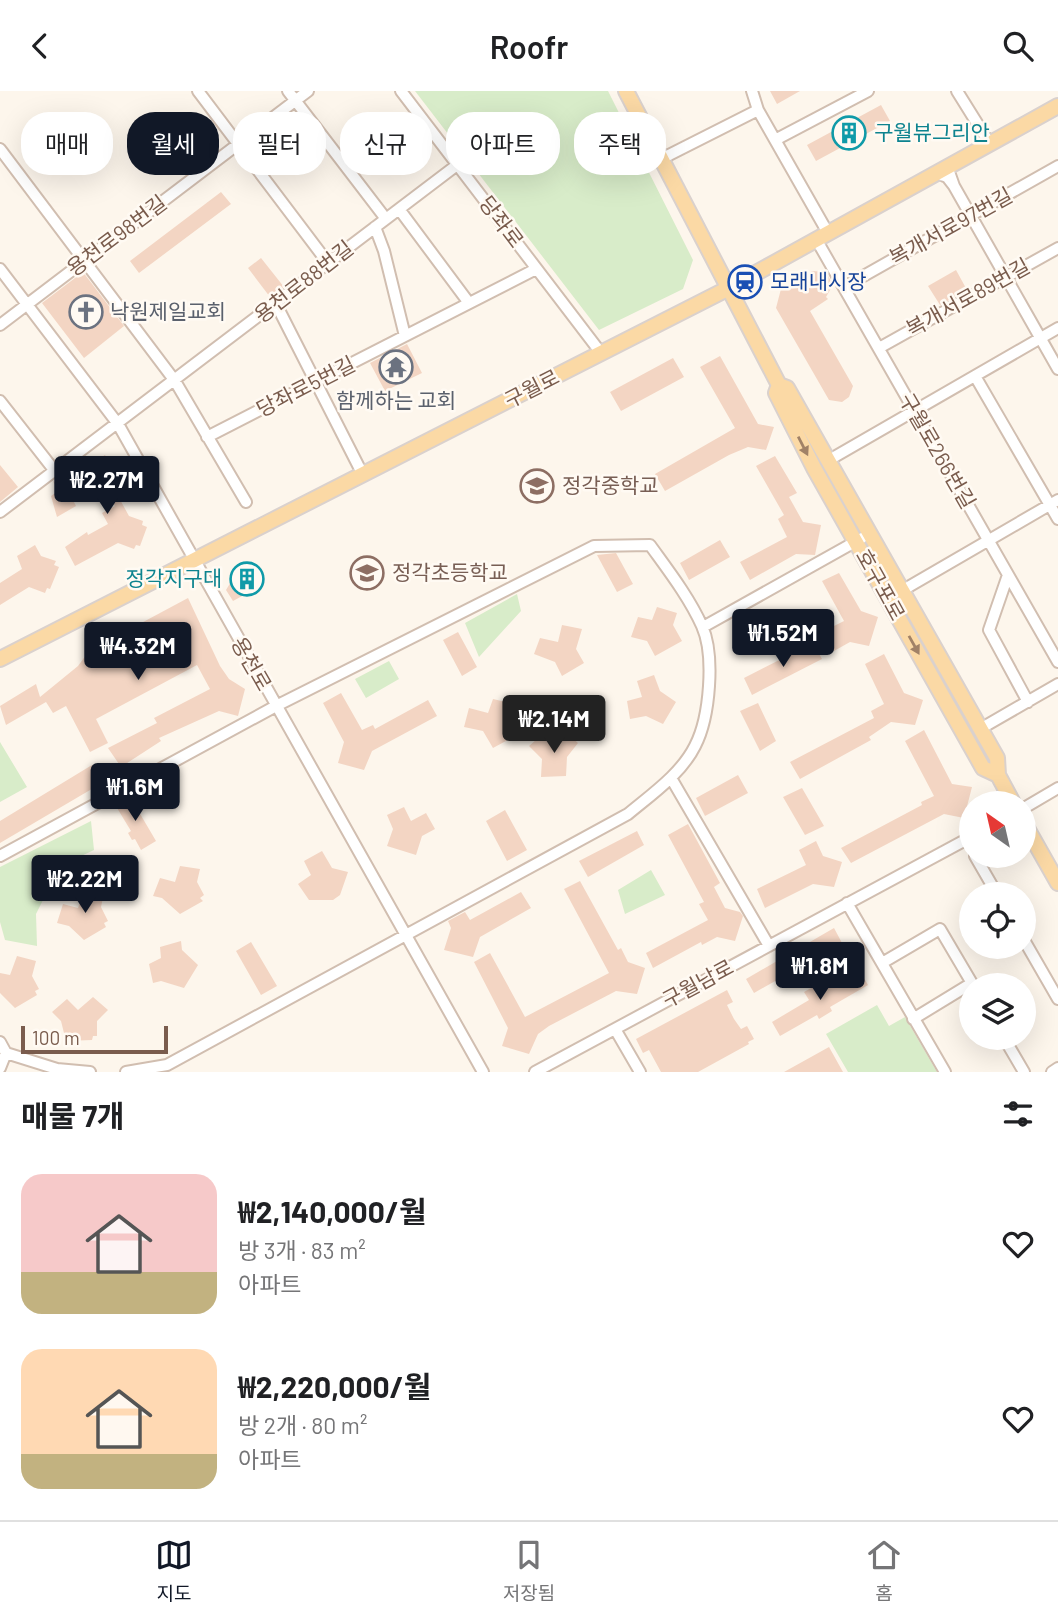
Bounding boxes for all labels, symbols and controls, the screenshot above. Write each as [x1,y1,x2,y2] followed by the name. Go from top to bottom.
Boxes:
[21,27,59,65] icon: back
[490,27,568,65] text: Roofr
[999,27,1037,65] icon: search
[21,112,113,175] chip: 매매
[127,112,219,175] chip: 월세
[233,112,326,175] chip: 필터
[340,112,432,175] chip: 신규
[446,112,560,175] chip: 아파트
[574,112,666,175] chip: 주택
[830,114,868,152] building icon: 구월뷰그리안
[874,119,990,144] place label: 구월뷰그리안
[884,182,1016,270] street label: 복개서로97번길
[61,189,171,280] street label: 용천로98번길
[475,190,530,252] street label: 당좌로
[249,234,357,327] street label: 용천로88번길
[901,252,1034,341] street label: 복개서로89번길
[726,263,764,301] station icon: 모래내시장
[770,268,867,293] place label: 모래내시장
[67,293,105,331] church icon: 낙원제일교회
[110,298,226,323] place label: 낙원제일교회
[377,348,415,386] temple icon: 함께하는 교회
[252,350,359,421] street label: 당좌로5번길
[500,363,563,412] street label: 구월로
[336,387,456,412] place label: 함께하는 교회
[895,388,981,513] street label: 구월로266번길
[797,437,809,457] one-way arrow
[50,457,164,516] pin: ₩2.27M
[70,465,144,493] text: ₩2.27M
[518,467,556,505] school or university icon: 정각중학교
[562,472,659,497] place label: 정각중학교
[852,544,911,624] street label: 호구포로
[348,554,386,592] school or university icon: 정각초등학교
[392,559,508,584] place label: 정각초등학교
[228,560,266,598] building icon: 정각지구대
[125,565,222,590] place label: 정각지구대
[726,609,840,669] pin: ₩1.52M
[748,618,818,646] text: ₩1.52M
[81,623,195,682] pin: ₩4.32M
[100,631,176,659] text: ₩4.32M
[227,632,278,695] street label: 용천로
[908,636,920,655] one-way arrow
[497,695,611,755] pin: ₩2.14M
[518,704,590,732] text: ₩2.14M
[86,763,184,823] pin: ₩1.6M
[107,772,163,800] text: ₩1.6M
[959,791,1036,868] north arrow
[959,791,1036,1050] map controls
[28,855,142,915] pin: ₩2.22M
[48,864,122,892] text: ₩2.22M
[959,882,1036,959] button: locate
[771,943,869,1002] pin: ₩1.8M
[792,951,848,979] text: ₩1.8M
[657,953,737,1012] street label: 구월남로
[959,973,1036,1050] button: layers
[21,1023,168,1055] scale bar
[32,1026,80,1049] text: 100 m
[999,1095,1037,1133] icon: filters
[21,1097,125,1133] text: 매물 7개
[238,1193,427,1229] text: ₩2,140,000/월
[77,1202,161,1286] icon: home
[999,1225,1037,1263] icon: heart
[238,1236,366,1264] text: 방 3개 · 83 m²
[238,1270,301,1298] text: 아파트
[238,1368,431,1404] text: ₩2,220,000/월
[77,1377,161,1461] icon: home
[999,1400,1037,1438] icon: heart
[238,1411,367,1439] text: 방 2개 · 80 m²
[238,1445,301,1473] text: 아파트
[155,1536,193,1605] tab: 지도
[503,1536,555,1605] tab: 저장됨
[865,1536,903,1605] tab: 홈

